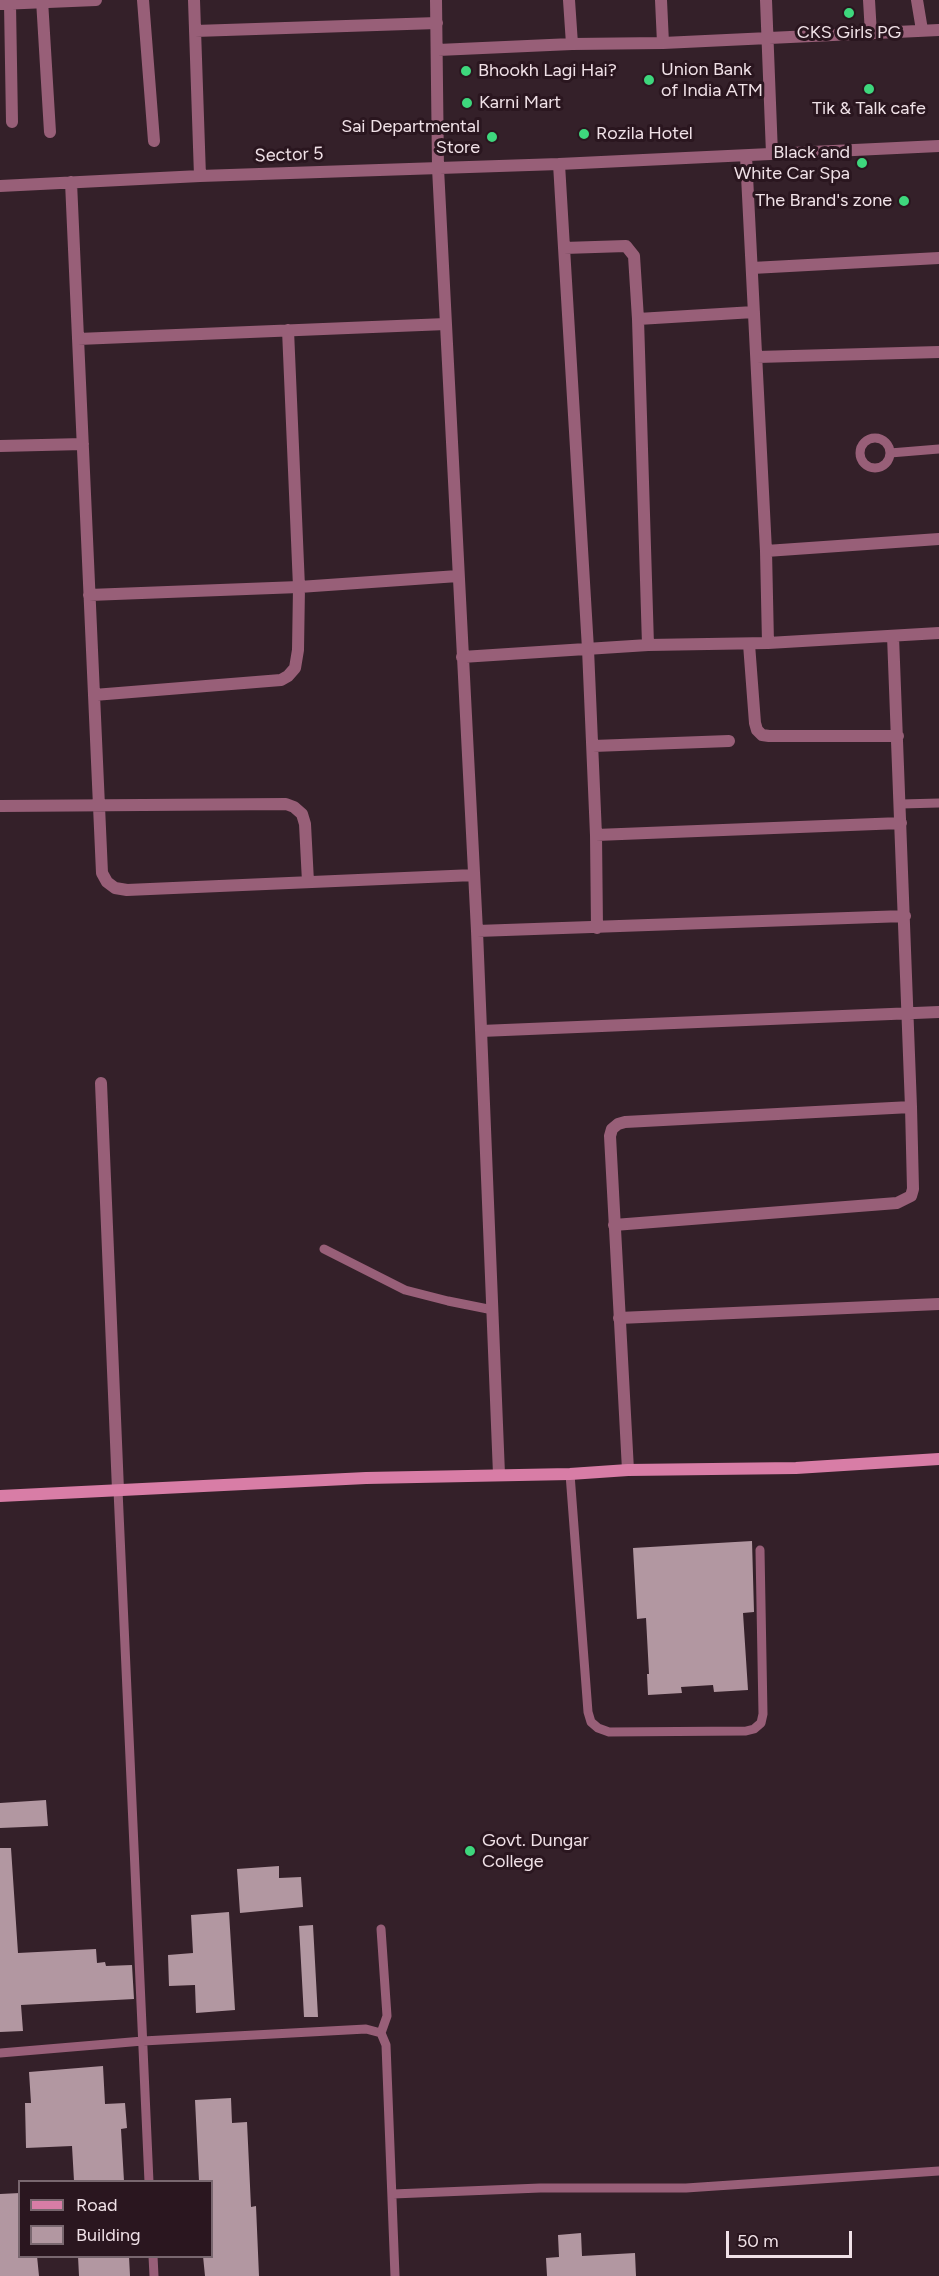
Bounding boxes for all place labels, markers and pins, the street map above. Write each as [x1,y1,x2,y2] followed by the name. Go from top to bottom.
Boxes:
[842,6,856,20] marker: CKS Girls PG
[797,22,901,44] place label: CKS Girls PG
[661,59,763,101] place label: Union Bank of India ATM
[478,60,617,82] place label: Bhookh Lagi Hai?
[459,64,473,78] marker: Bhookh Lagi Hai?
[642,73,656,87] marker: Union Bank of India ATM
[862,82,876,96] marker: Tik & Talk cafe
[479,92,561,114] place label: Karni Mart
[460,96,474,110] marker: Karni Mart
[812,98,926,120] place label: Tik & Talk cafe
[341,116,480,158] place label: Sai Departmental Store
[596,123,693,145] place label: Rozila Hotel
[577,127,591,141] marker: Rozila Hotel
[485,130,499,144] marker: Sai Departmental Store
[734,142,850,184] place label: Black and White Car Spa
[855,156,869,170] marker: Black and White Car Spa
[755,190,892,212] place label: The Brand's zone
[897,194,911,208] marker: The Brand's zone
[482,1830,589,1872] place label: Govt. Dungar College
[463,1844,477,1858] marker: Govt. Dungar College

